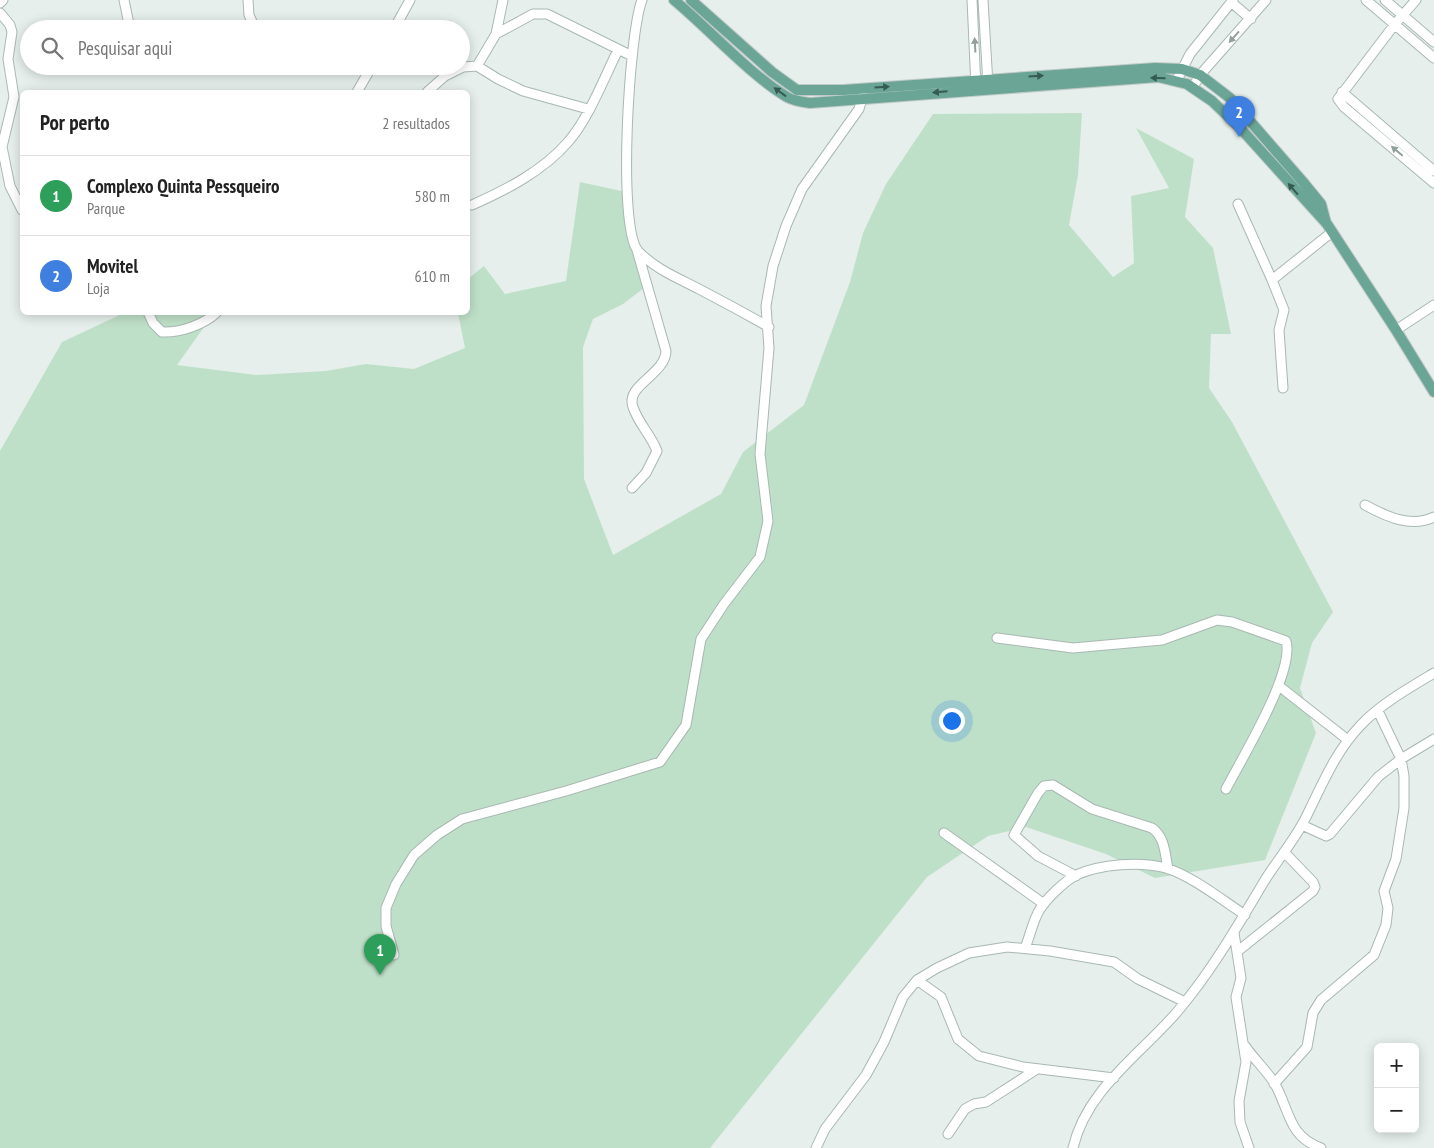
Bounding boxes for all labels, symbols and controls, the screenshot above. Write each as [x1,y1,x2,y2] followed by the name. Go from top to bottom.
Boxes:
[20,20,470,75] search box
[1228,30,1240,42] one-way arrow
[38,34,66,62] icon: search
[78,36,172,60] text: Pesquisar aqui
[970,36,978,52] one-way arrow
[1029,72,1045,80] one-way arrow
[1149,74,1165,82] one-way arrow
[874,82,890,90] one-way arrow
[774,87,787,97] one-way arrow
[932,89,948,97] one-way arrow
[1223,96,1255,137] pin: 2
[40,109,110,136] text: Por perto
[382,113,450,133] text: 2 resultados
[1391,146,1404,157] one-way arrow
[87,174,280,198] text: Complexo Quinta Pessqueiro
[1287,183,1299,195] one-way arrow
[52,186,60,206] text: 1
[415,186,450,206] text: 580 m
[87,198,125,218] text: Parque
[87,254,138,278] text: Movitel
[52,266,60,286] text: 2
[415,266,450,286] text: 610 m
[87,278,110,298] text: Loja
[939,708,965,734] your location
[364,934,396,975] pin: 1
[1374,1043,1419,1133] map controls
[1374,1043,1419,1088] button: +
[1374,1088,1419,1133] button: −

